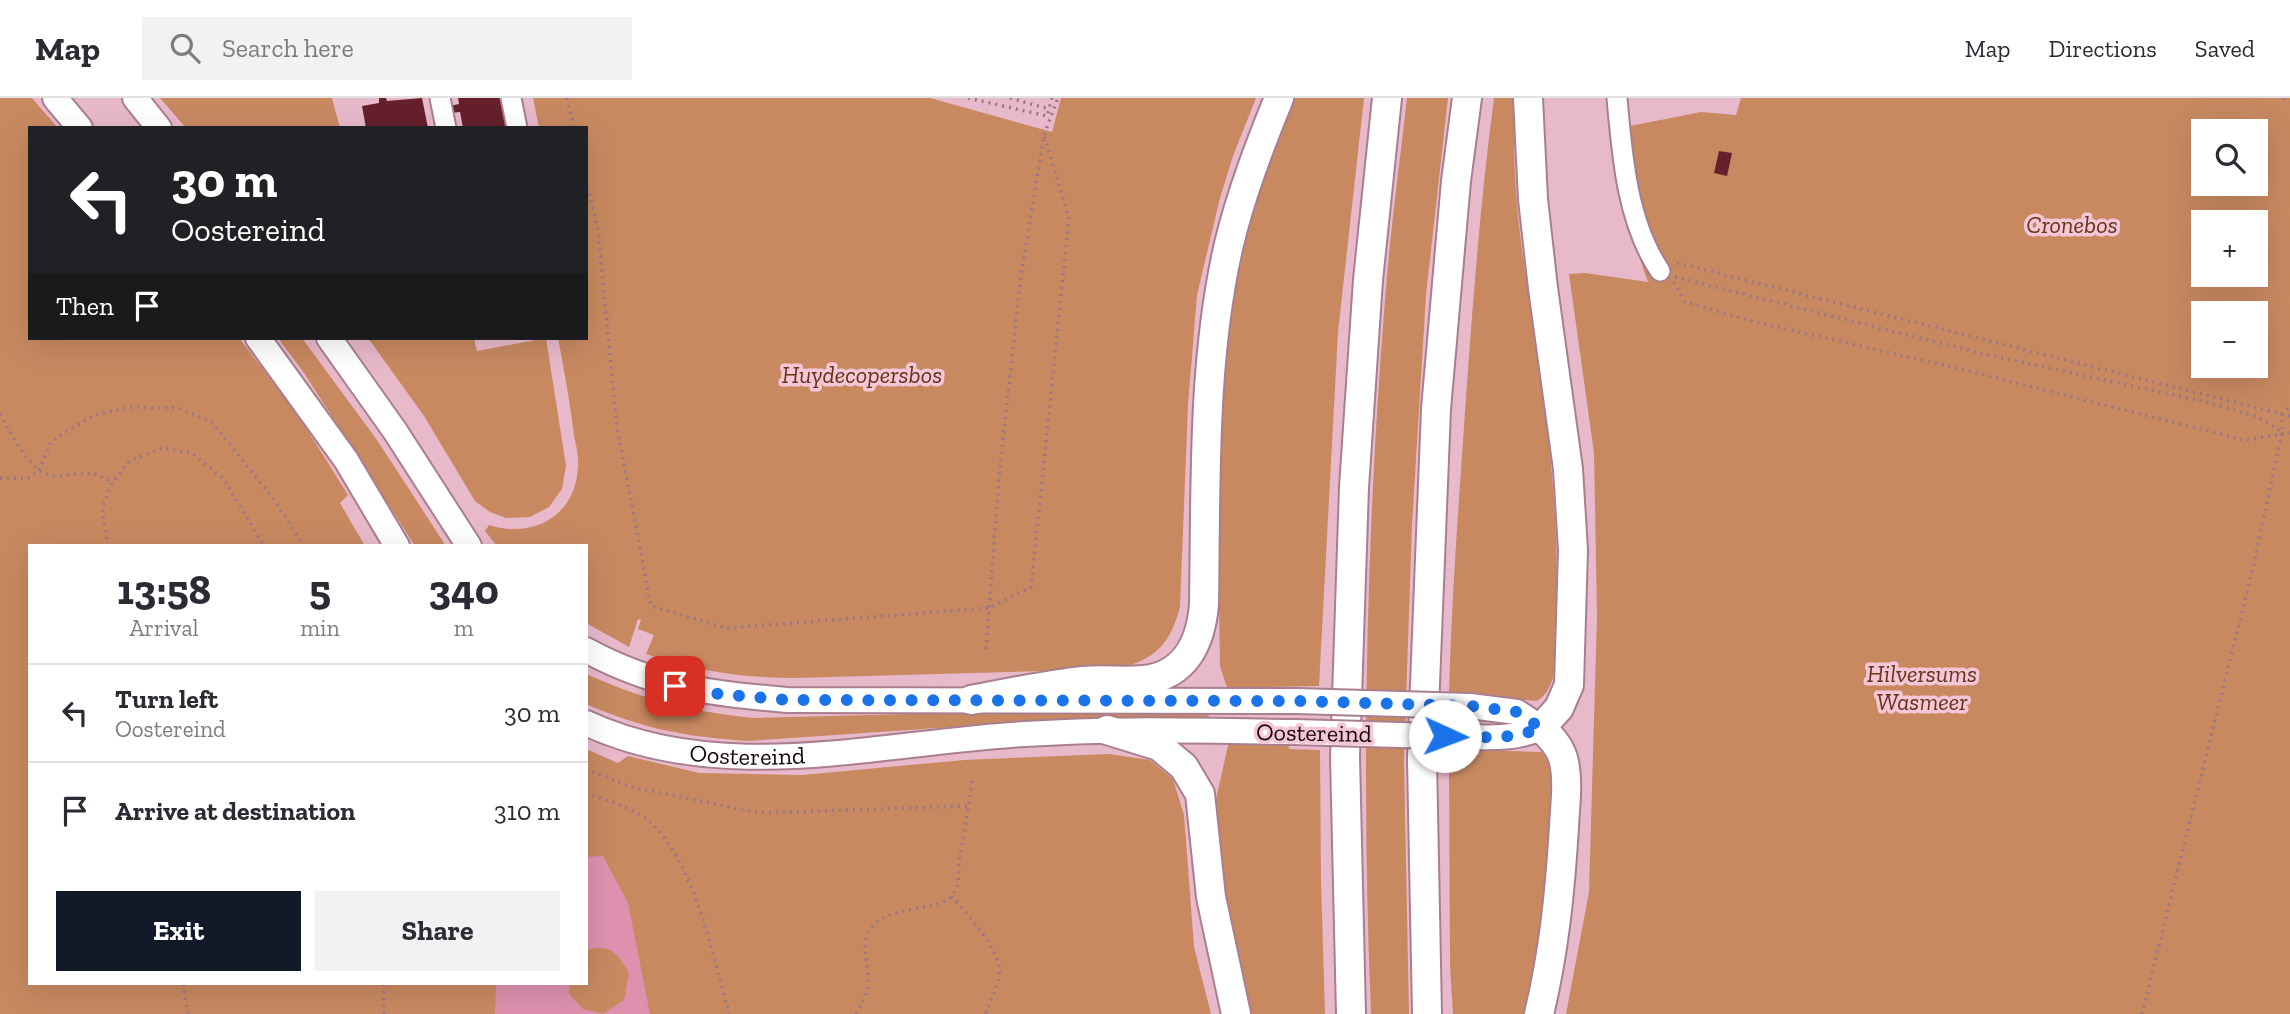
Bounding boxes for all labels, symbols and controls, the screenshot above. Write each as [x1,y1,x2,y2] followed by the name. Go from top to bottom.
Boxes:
[142,17,632,80] search box
[35,29,100,68] text: Map
[166,29,204,67] icon: search
[222,32,354,64] text: Search here
[1965,34,2011,63] text: Map
[2049,34,2157,63] text: Directions
[2195,34,2255,63] text: Saved
[2191,119,2268,378] map controls
[2191,119,2268,196] button: search
[171,151,277,210] text: 30 m
[56,154,147,245] icon: left
[2026,210,2118,239] park label: Cronebos
[2191,210,2268,287] button: +
[171,211,325,249] text: Oostereind
[128,287,166,325] icon: arrive
[56,290,114,322] text: Then
[2191,301,2268,378] button: −
[782,360,942,389] park label: Huydecopersbos
[117,564,211,615] text: 13:58
[309,564,331,615] text: 5
[429,564,499,615] text: 340
[129,614,199,642] text: Arrival
[300,614,340,642] text: min
[454,614,474,642] text: m
[645,656,705,716] pin
[1867,659,1977,716] park label: Hilversums Wasmeer
[656,667,694,705] icon: arrive
[115,683,218,715] text: Turn left
[56,694,94,732] icon: left
[504,697,560,729] text: 30 m
[1408,699,1482,773] position arrow
[115,715,226,743] text: Oostereind
[1256,717,1372,748] street label: Oostereind
[688,738,806,771] street label: Oostereind
[56,792,94,830] icon: arrive
[115,795,355,827] text: Arrive at destination
[494,795,560,827] text: 310 m
[56,891,301,971] button: Exit
[315,891,560,971] button: Share

